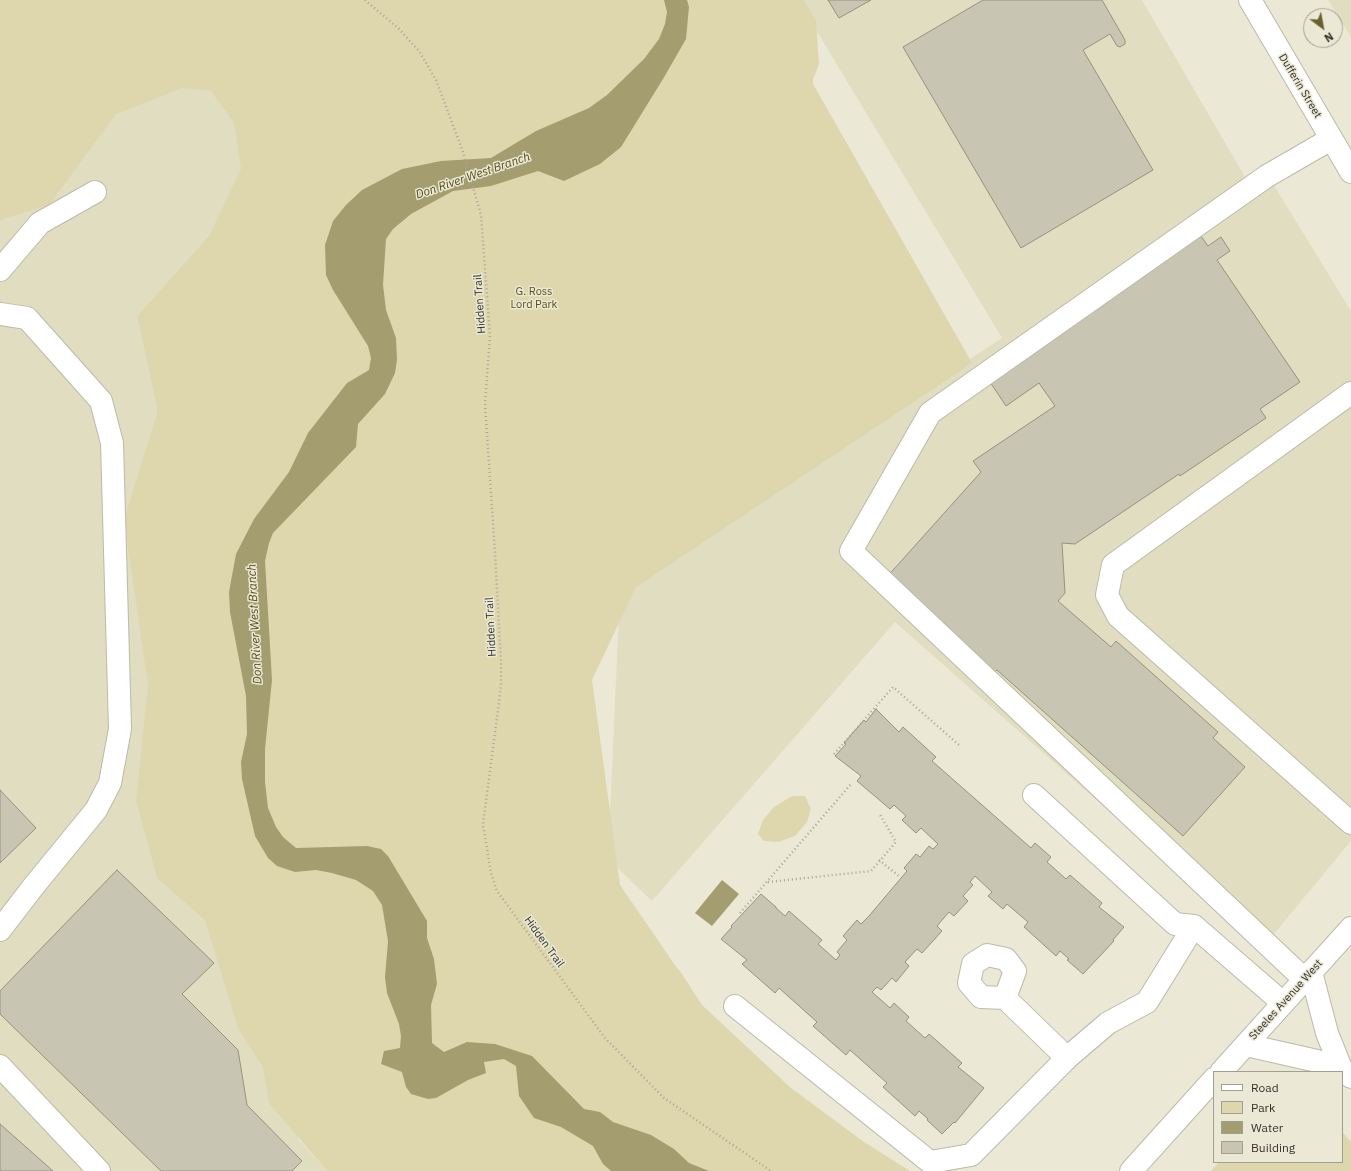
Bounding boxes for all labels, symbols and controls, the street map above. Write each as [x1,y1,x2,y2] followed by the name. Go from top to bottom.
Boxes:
[1303,8,1343,48] north arrow
[1322,29,1336,45] text: N
[1276,52,1324,120] street label: Dufferin Street
[414,150,532,202] water label: Don River West Branch
[471,274,489,334] street label: Hidden Trail
[511,285,557,311] park label: G. Ross Lord Park
[245,564,265,684] water label: Don River West Branch
[483,597,499,657] street label: Hidden Trail
[521,914,567,970] street label: Hidden Trail
[1246,957,1326,1043] street label: Steeles Avenue West
[1213,1071,1343,1163] legend
[1251,1080,1279,1095] text: Road
[1251,1100,1275,1115] text: Park
[1251,1120,1283,1135] text: Water
[1251,1140,1295,1155] text: Building

